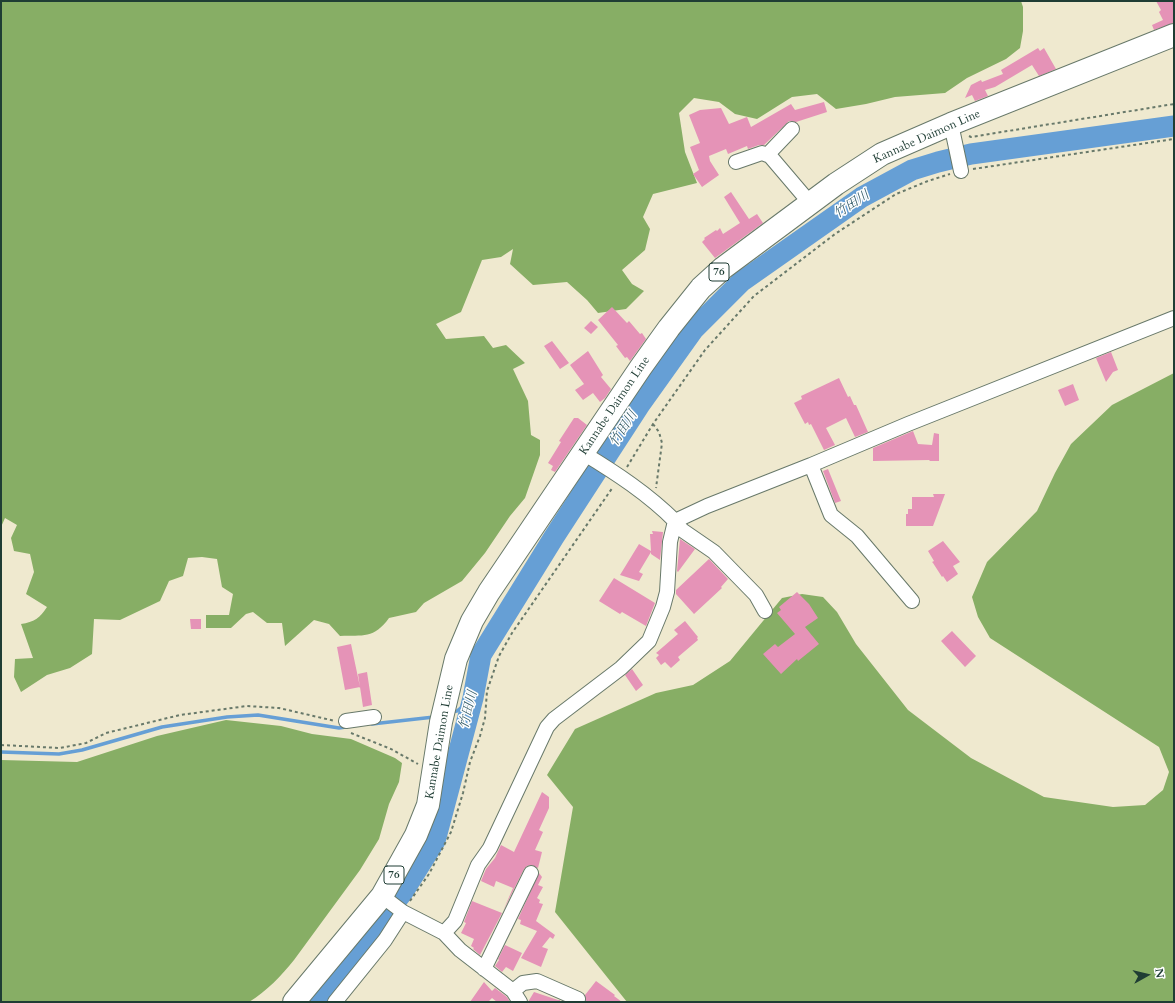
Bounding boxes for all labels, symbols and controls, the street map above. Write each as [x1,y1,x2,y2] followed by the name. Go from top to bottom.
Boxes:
[871,107,983,167] street label: Kannabe Daimon Line
[831,188,873,222] water label: 竹田川
[709,263,729,281] road number: 76
[577,354,653,458] street label: Kannabe Daimon Line
[607,408,641,450] water label: 竹田川
[423,684,457,800] street label: Kannabe Daimon Line
[457,689,481,731] water label: 竹田川
[384,866,404,884] road number: 76
[1127,955,1167,995] north arrow
[1151,967,1167,979] text: N

